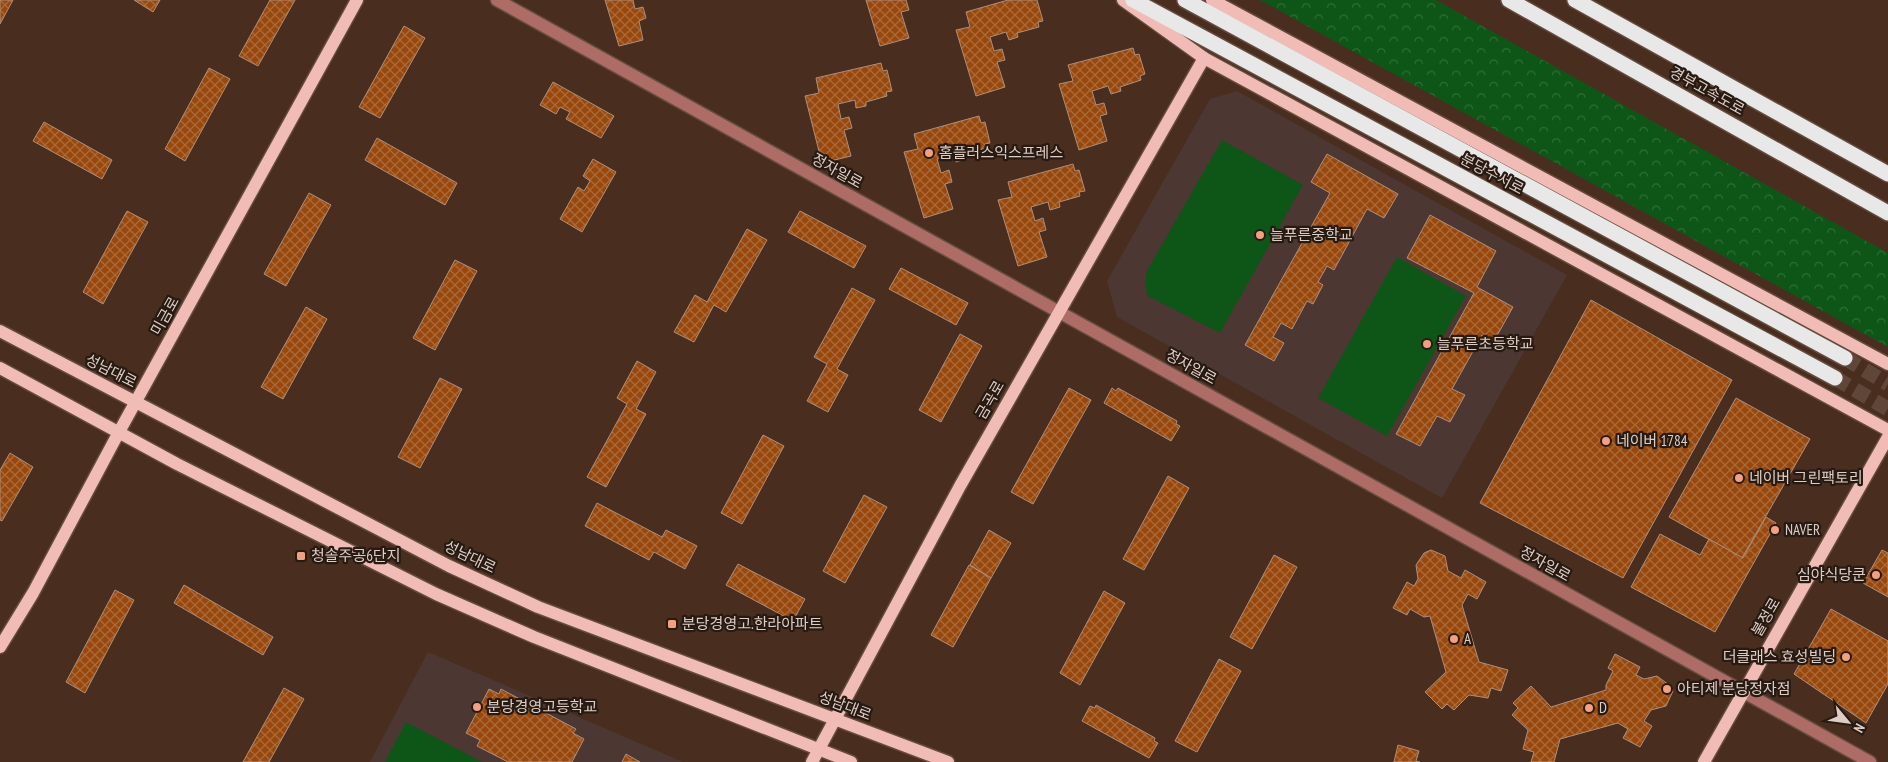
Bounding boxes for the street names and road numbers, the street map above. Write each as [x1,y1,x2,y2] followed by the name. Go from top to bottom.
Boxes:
[1666,62,1748,119] street label: 경부고속도로
[808,149,866,192] street label: 정자일로
[1457,149,1527,198] street label: 분당수서로
[146,293,183,338] street label: 미금로
[1162,345,1220,388] street label: 정자일로
[82,350,140,392] street label: 성남대로
[971,377,1008,422] street label: 금곡로
[441,536,499,577] street label: 성남대로
[1516,542,1574,585] street label: 정자일로
[1747,594,1784,639] street label: 불정로
[816,687,874,724] street label: 성남대로

